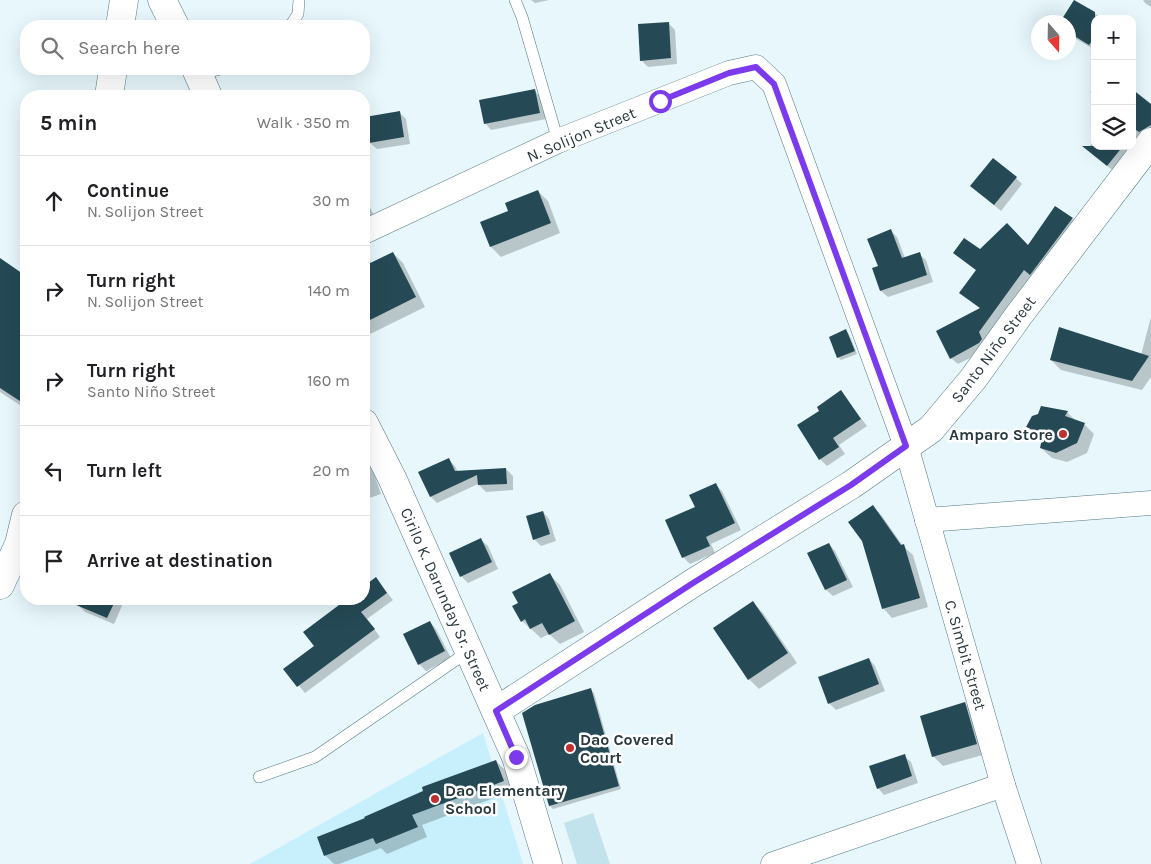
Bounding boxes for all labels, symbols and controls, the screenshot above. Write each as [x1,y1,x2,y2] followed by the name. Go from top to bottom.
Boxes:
[1031,15,1076,60] north arrow
[1091,15,1136,150] map controls
[1091,15,1136,60] button: +
[20,20,370,75] search box
[38,34,66,62] icon: search
[78,37,180,59] text: Search here
[1091,60,1136,105] button: −
[649,90,672,113] route start
[524,103,638,166] street label: N. Solijon Street
[1091,105,1136,150] button: layers
[40,111,97,135] text: 5 min
[257,113,350,132] text: Walk · 350 m
[87,180,169,202] text: Continue
[40,187,68,215] icon: ahead
[312,191,350,210] text: 30 m
[87,202,203,221] text: N. Solijon Street
[87,270,176,292] text: Turn right
[40,277,68,305] icon: right
[308,281,350,300] text: 140 m
[87,292,203,311] text: N. Solijon Street
[947,292,1040,406] street label: Santo Niño Street
[87,360,176,382] text: Turn right
[40,367,68,395] icon: right
[307,371,350,390] text: 160 m
[87,382,216,401] text: Santo Niño Street
[949,425,1053,444] place label: Amparo Store
[1057,428,1069,440] marker: Amparo Store
[40,457,68,485] icon: left
[87,460,162,482] text: Turn left
[312,461,350,480] text: 20 m
[396,505,495,694] street label: Cirilo K. Darunday Sr. Street
[40,547,68,575] icon: arrive
[87,550,273,572] text: Arrive at destination
[941,598,990,712] street label: C. Simbit Street
[580,730,674,767] place label: Dao Covered Court
[564,742,576,754] marker: Dao Covered Court
[505,746,528,769] route end
[445,781,565,818] place label: Dao Elementary School
[429,793,441,805] marker: Dao Elementary School

